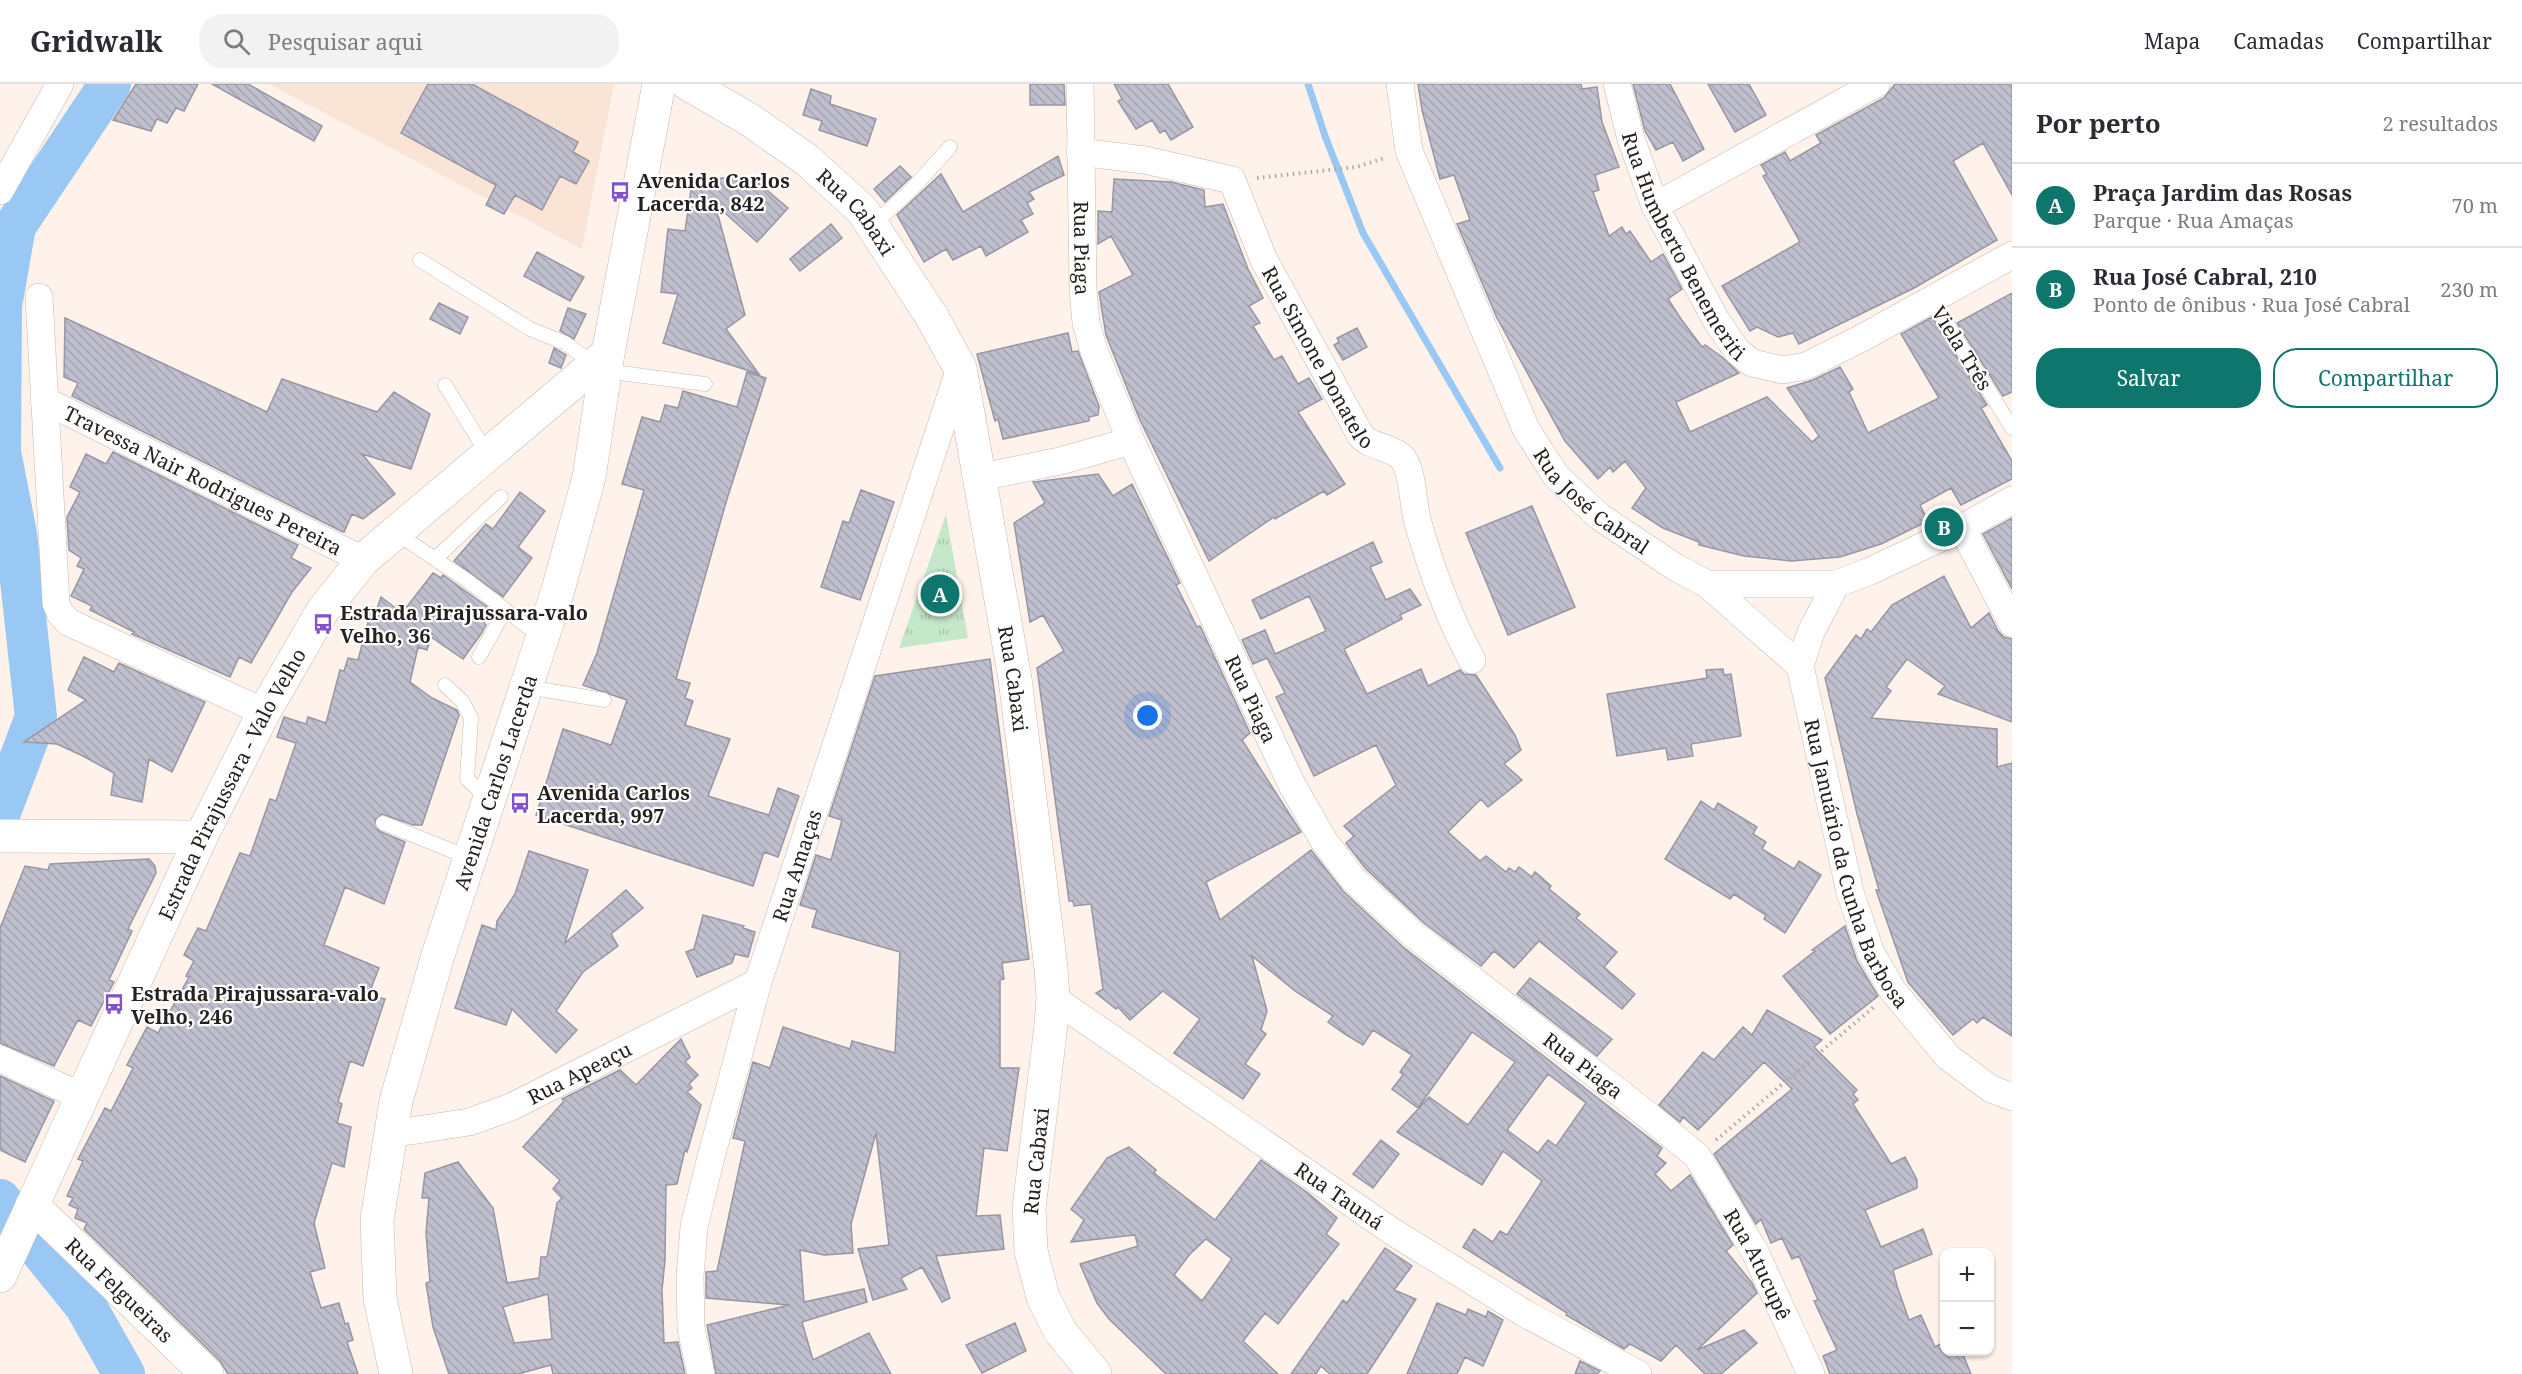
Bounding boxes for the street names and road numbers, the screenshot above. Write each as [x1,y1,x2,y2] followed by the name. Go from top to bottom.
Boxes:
[1616,129,1752,367] street label: Rua Humberto Benemeriti
[811,162,902,261] street label: Rua Cabaxi
[1068,201,1097,296] street label: Rua Piaga
[1256,261,1378,455] street label: Rua Simone Donatelo
[1925,301,1999,395] street label: Viela Três
[60,399,347,561] street label: Travessa Nair Rodrigues Pereira
[1528,443,1655,560] street label: Rua José Cabral
[992,623,1035,734] street label: Rua Cabaxi
[151,643,312,924] street label: Estrada Pirajussara - Valo Velho
[1219,650,1284,747] street label: Rua Piaga
[447,671,543,894] street label: Avenida Carlos Lacerda
[1799,716,1915,1014] street label: Rua Januário da Cunha Barbosa
[765,806,827,925] street label: Rua Amaças
[1538,1026,1629,1104] street label: Rua Piaga
[523,1035,636,1110] street label: Rua Apeaçu
[1017,1106,1055,1216] street label: Rua Cabaxi
[1290,1155,1389,1235] street label: Rua Tauná
[1718,1203,1798,1324] street label: Rua Atucupê
[60,1231,180,1348] street label: Rua Felgueiras

